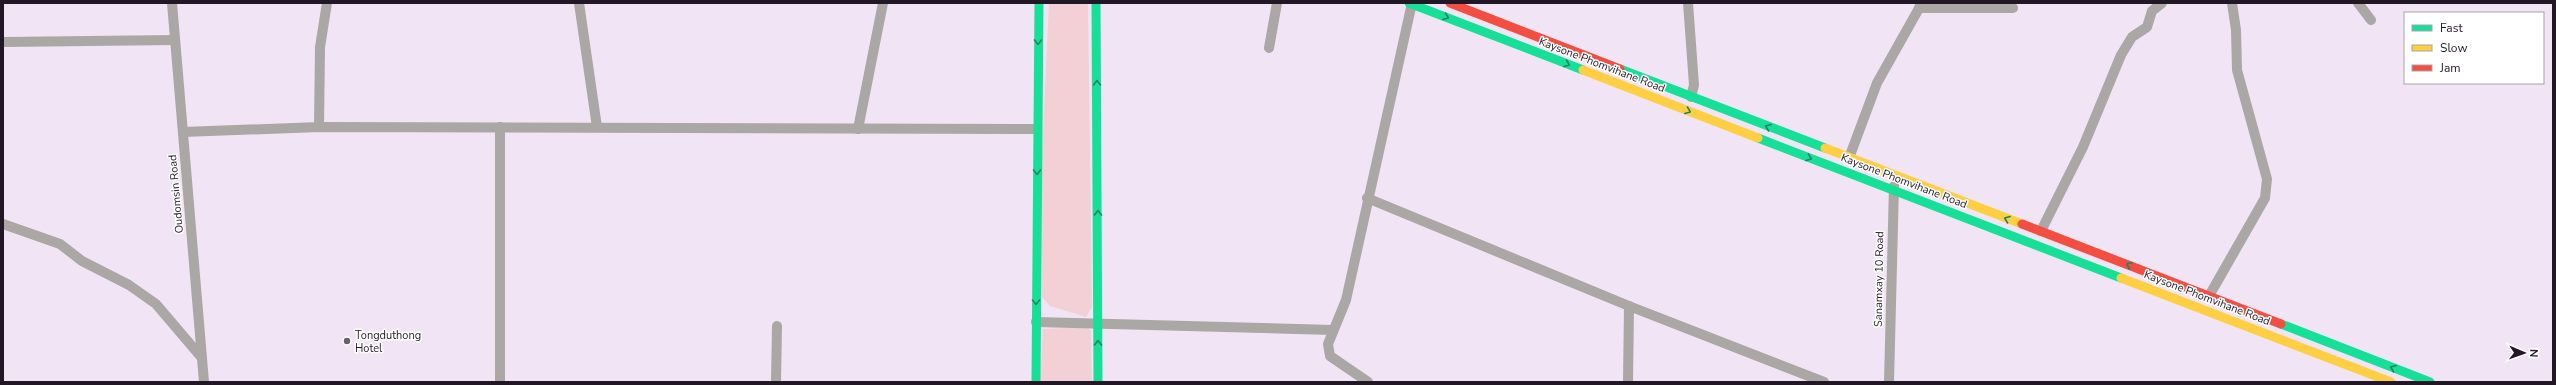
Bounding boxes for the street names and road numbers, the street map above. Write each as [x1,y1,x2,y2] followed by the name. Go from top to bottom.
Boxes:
[1537,34,1667,96] street label: Kaysone Phomvihane Road
[1839,150,1969,212] street label: Kaysone Phomvihane Road
[165,154,187,234] street label: Oudomsin Road
[1871,231,1887,327] street label: Sanamxay 10 Road
[2142,267,2272,329] street label: Kaysone Phomvihane Road

